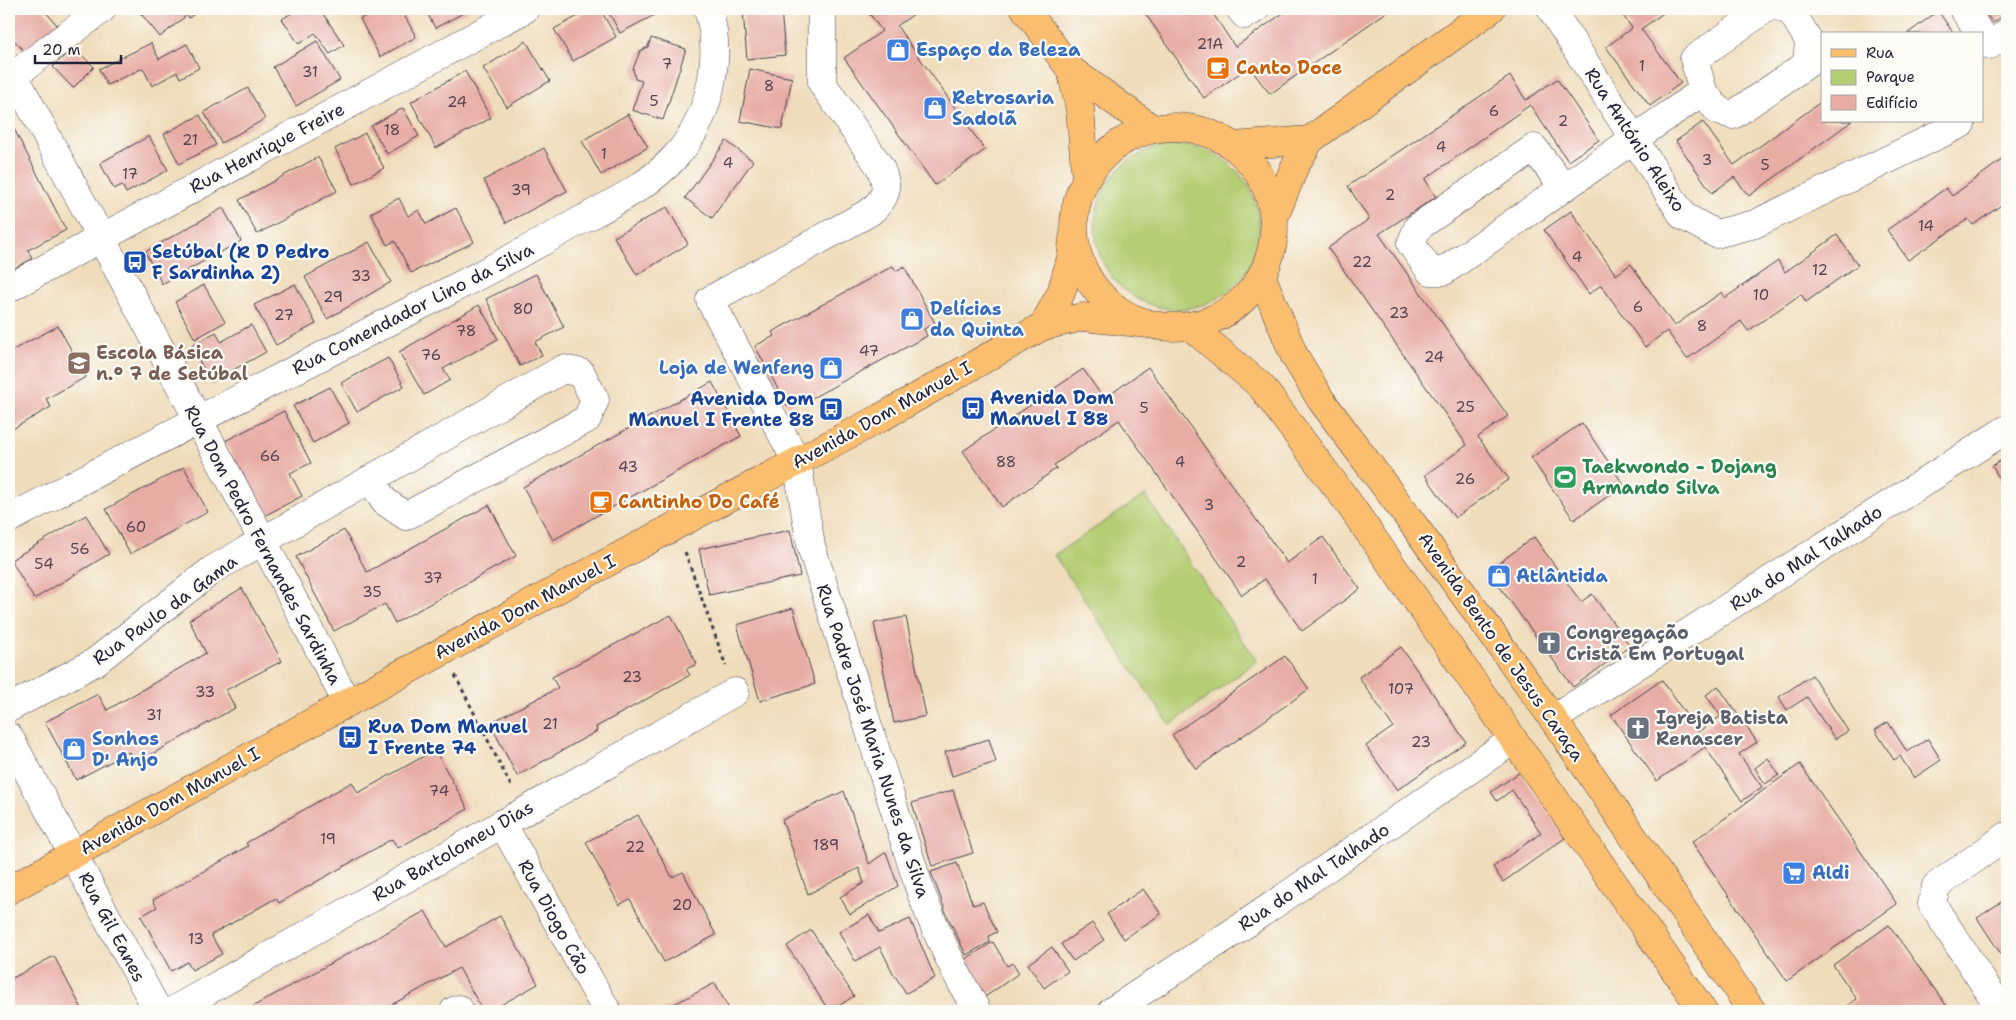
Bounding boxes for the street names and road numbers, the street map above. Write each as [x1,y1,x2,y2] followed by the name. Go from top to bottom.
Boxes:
[1579,63,1691,217] street label: Rua António Aleixo
[185,97,349,199] street label: Rua Henrique Freire
[288,237,538,381] street label: Rua Comendador Lino da Silva
[788,356,976,474] street label: Avenida Dom Manuel I
[179,401,347,689] street label: Rua Dom Pedro Fernandes Sardinha
[1725,500,1887,616] street label: Rua do Mal Talhado
[1412,528,1590,766] street label: Avenida Bento de Jesus Caraça
[88,549,242,671] street label: Rua Paulo da Gama
[430,549,620,665] street label: Avenida Dom Manuel I
[811,581,935,901] street label: Rua Padre José Maria Nunes da Silva
[76,742,264,860] street label: Avenida Dom Manuel I
[368,795,538,907] street label: Rua Bartolomeu Dias
[1234,817,1394,937] street label: Rua do Mal Talhado
[512,855,596,979] street label: Rua Diogo Cão
[73,868,151,986] street label: Rua Gil Eanes

